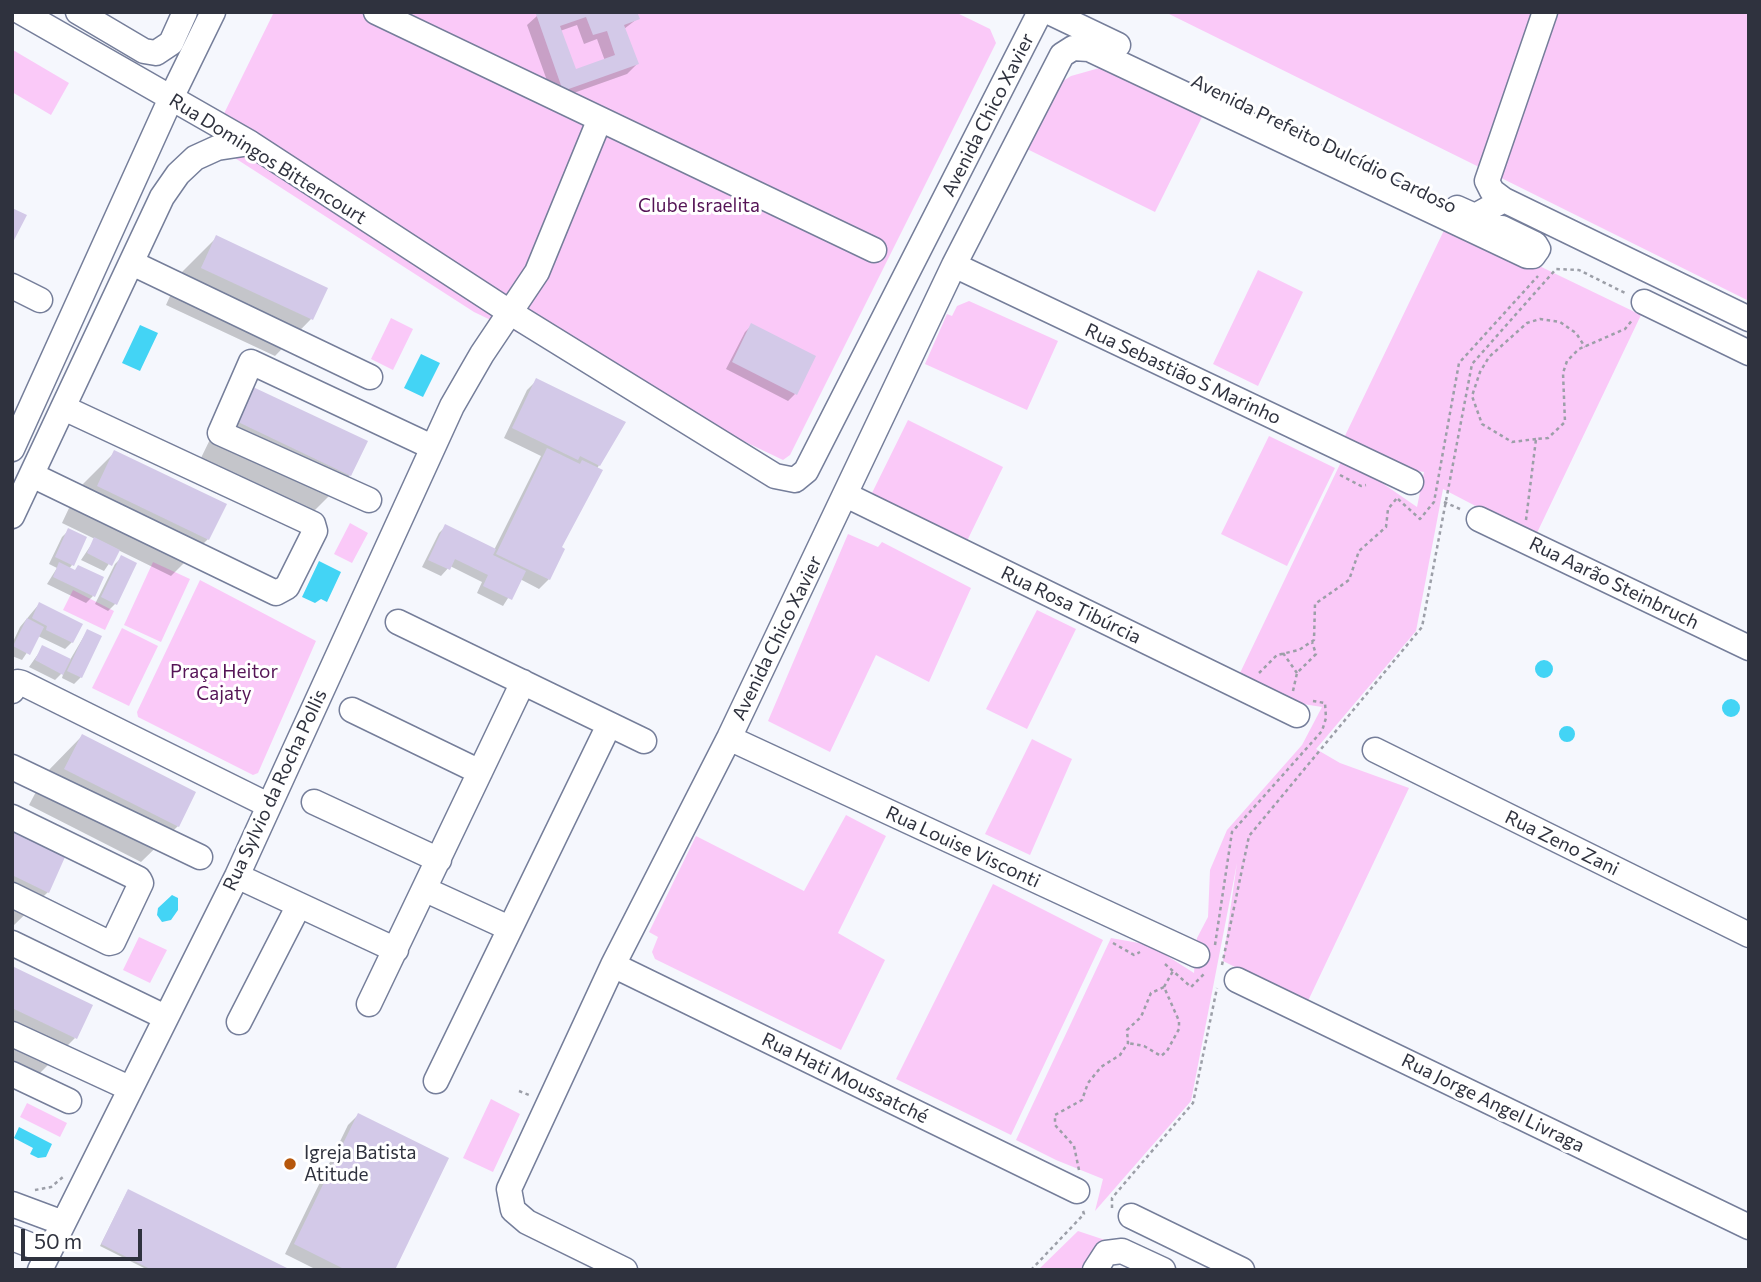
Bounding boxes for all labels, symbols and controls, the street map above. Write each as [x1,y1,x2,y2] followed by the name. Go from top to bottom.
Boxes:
[937,30,1039,200] street label: Avenida Chico Xavier
[1187,70,1461,218] street label: Avenida Prefeito Dulcídio Cardoso
[165,89,371,229] street label: Rua Domingos Bittencourt
[638,195,760,217] park label: Clube Israelita
[1081,319,1285,429] street label: Rua Sebastião S Marinho
[1525,532,1703,634] street label: Rua Aarão Steinbruch
[727,552,827,724] street label: Avenida Chico Xavier
[997,561,1145,649] street label: Rua Rosa Tibúrcia
[170,661,278,705] park label: Praça Heitor Cajaty
[218,686,332,894] street label: Rua Sylvio da Rocha Pollis
[882,801,1044,893] street label: Rua Louise Visconti
[1501,806,1623,880] street label: Rua Zeno Zani
[758,1028,932,1128] street label: Rua Hati Moussatché
[1398,1049,1588,1157] street label: Rua Jorge Angel Livraga
[304,1142,417,1186] place label: Igreja Batista Atitude
[282,1156,298,1172] marker: Igreja Batista Atitude
[24,1216,145,1260] scale bar
[34,1228,82,1253] text: 50 m

